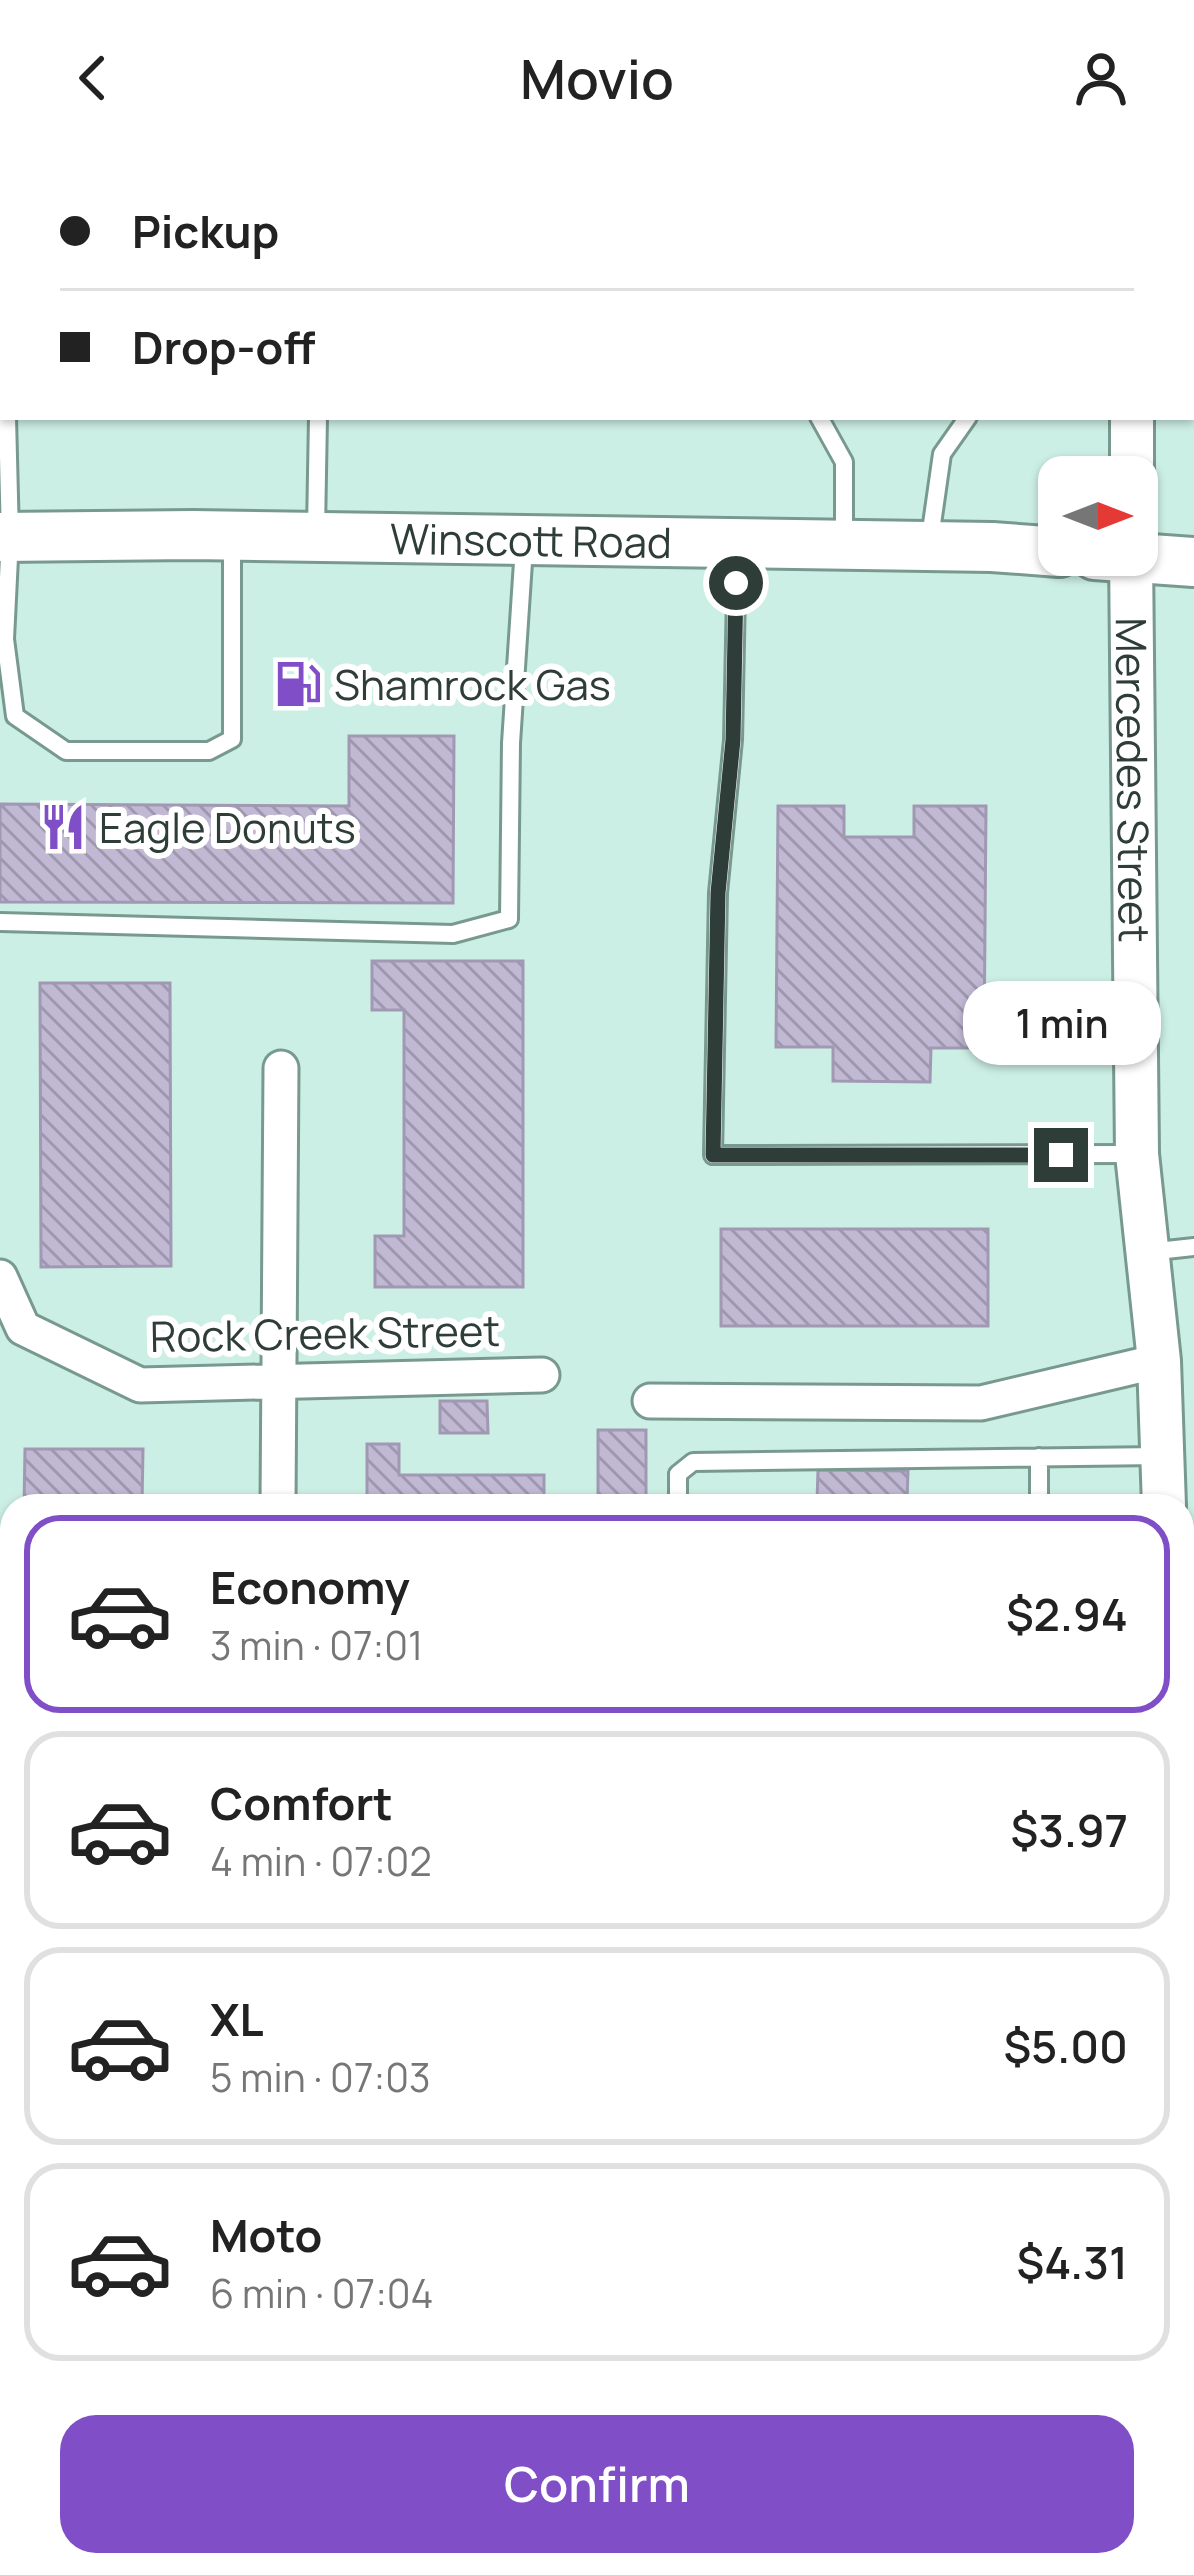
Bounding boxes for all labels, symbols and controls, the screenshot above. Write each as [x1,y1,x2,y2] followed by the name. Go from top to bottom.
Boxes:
[520,41,674,115] text: Movio
[60,45,126,111] icon: back
[1068,45,1134,111] icon: person
[132,200,279,262] text: Pickup
[132,316,315,378] text: Drop-off
[1038,456,1158,576] north arrow
[1038,456,1158,576] map controls
[390,509,672,571] street label: Winscott Road
[709,556,763,610] route start
[1103,617,1164,943] street label: Mercedes Street
[334,655,611,713] place label: Shamrock Gas
[273,659,323,709] fuel station icon: Shamrock Gas
[99,798,356,856] place label: Eagle Donuts
[38,802,88,852] restaurant icon: Eagle Donuts
[962,981,1160,1065] callout: 1 min
[1016,996,1108,1050] text: 1 min
[1034,1128,1088,1182] route end
[149,1301,501,1365] street label: Rock Creek Street
[210,1556,410,1618] text: Economy
[66,1560,174,1668] icon: car
[1006,1583,1128,1645] text: $2.94
[210,1618,423,1672] text: 3 min · 07:01
[210,1772,393,1834] text: Comfort
[66,1776,174,1884] icon: car
[1010,1799,1128,1861] text: $3.97
[210,1834,432,1888] text: 4 min · 07:02
[210,1988,264,2050] text: XL
[66,1992,174,2100] icon: car
[1003,2015,1128,2077] text: $5.00
[210,2050,431,2104] text: 5 min · 07:03
[210,2204,322,2266] text: Moto
[66,2208,174,2316] icon: car
[1016,2231,1128,2293] text: $4.31
[210,2266,434,2320] text: 6 min · 07:04
[60,2415,1134,2553] button: Confirm

